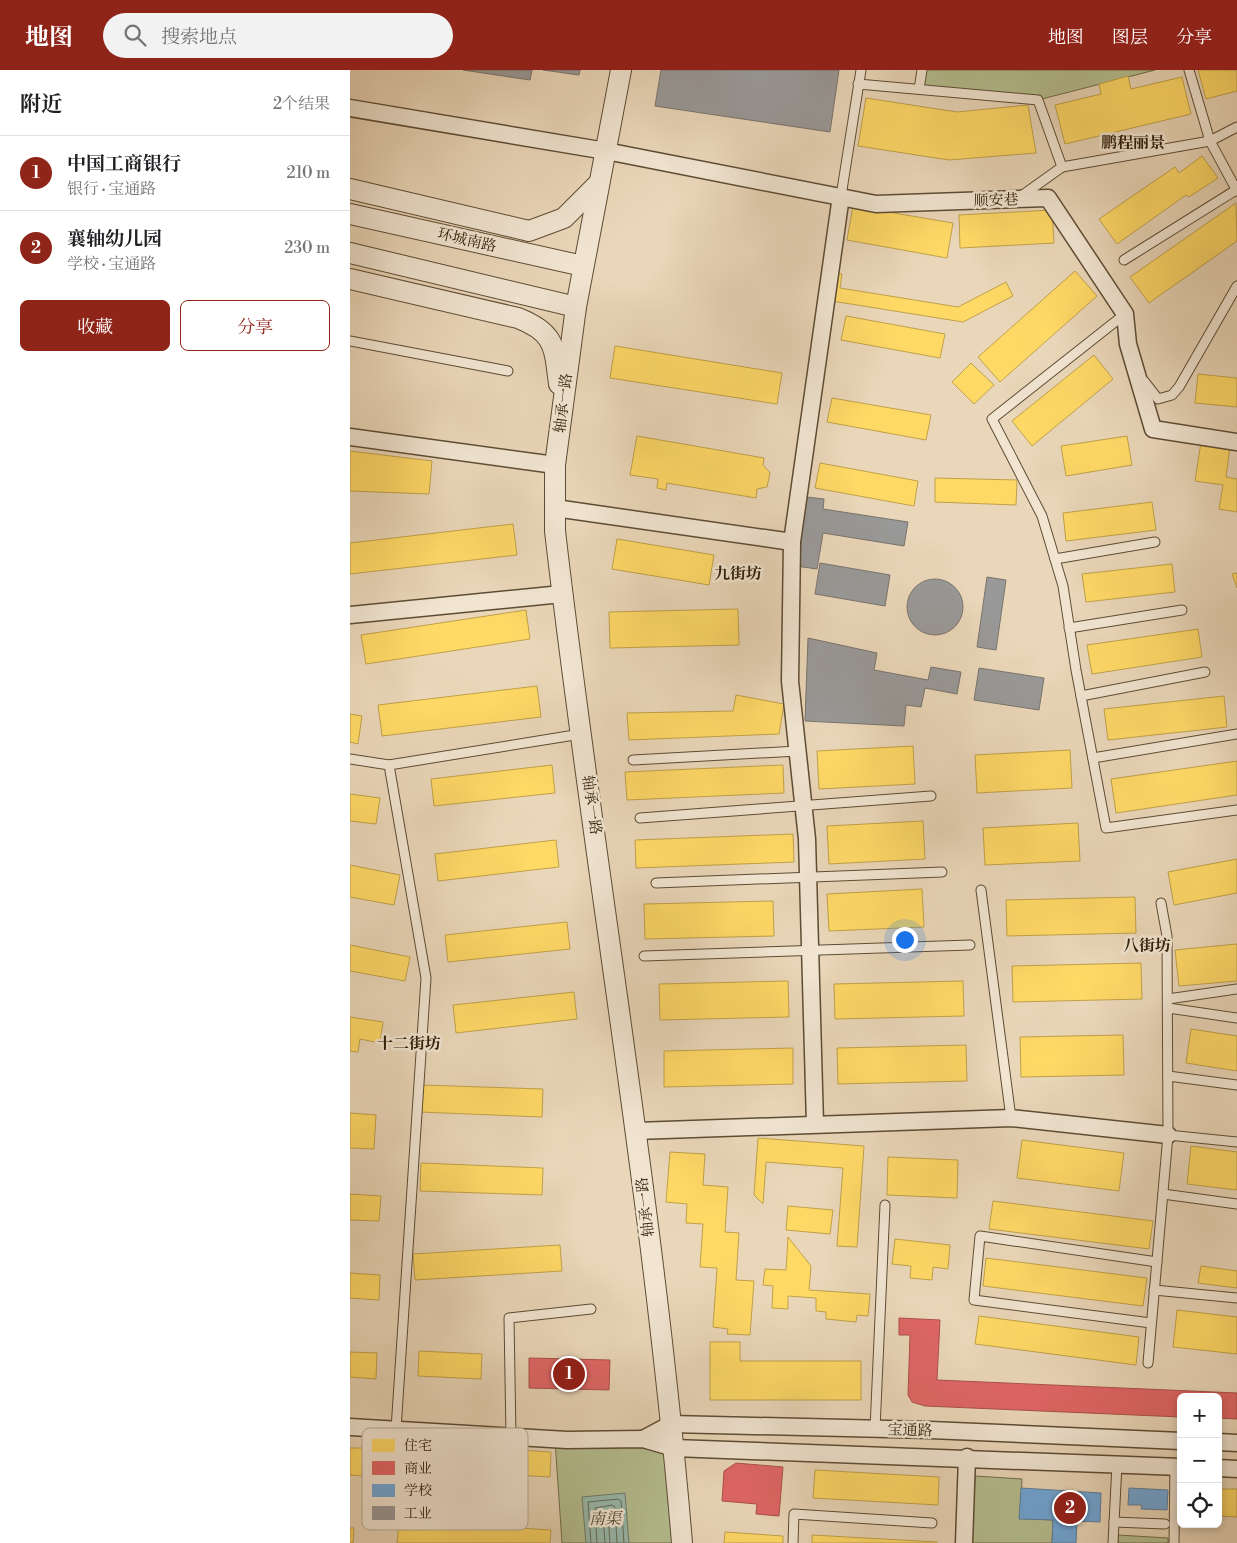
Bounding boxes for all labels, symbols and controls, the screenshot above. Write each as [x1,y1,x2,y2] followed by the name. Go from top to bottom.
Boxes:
[103,13,453,58] search box
[121,21,149,49] icon: search
[25,23,73,53] text: 地图
[161,25,237,49] text: 搜索地点
[1048,26,1084,49] text: 地图
[1112,26,1148,49] text: 图层
[1176,26,1212,49] text: 分享
[20,92,62,118] text: 附近
[273,94,330,114] text: 2个结果
[1101,133,1165,153] district label: 鹏程丽景
[67,152,181,176] text: 中国工商银行
[32,163,40,183] text: 1
[286,163,330,183] text: 210 m
[67,179,156,199] text: 银行 · 宝通路
[973,190,1019,211] street label: 顺安巷
[436,224,498,256] street label: 环城南路
[67,227,162,251] text: 襄轴幼儿园
[31,238,41,258] text: 2
[284,238,330,258] text: 230 m
[67,254,156,274] text: 学校 · 宝通路
[20,300,170,351] button: 收藏
[180,300,330,351] button: 分享
[550,372,577,434] street label: 轴承一路
[714,564,762,584] district label: 九街坊
[578,774,605,836] street label: 轴承一路
[892,927,918,953] your location
[1123,936,1171,956] district label: 八街坊
[377,1034,441,1054] district label: 十二街坊
[632,1176,659,1238] street label: 轴承一路
[553,1355,585,1393] pin: 1
[1177,1393,1222,1528] map controls
[1177,1393,1222,1438] button: +
[887,1421,933,1440] street label: 宝通路
[362,1428,528,1530] legend
[404,1437,432,1455] text: 住宅
[1177,1438,1222,1483] button: −
[404,1460,432,1478] text: 商业
[404,1482,432,1500] text: 学校
[1177,1483,1222,1528] button: locate
[1054,1489,1086,1527] pin: 2
[404,1505,432,1523] text: 工业
[589,1509,623,1529] water label: 南渠

